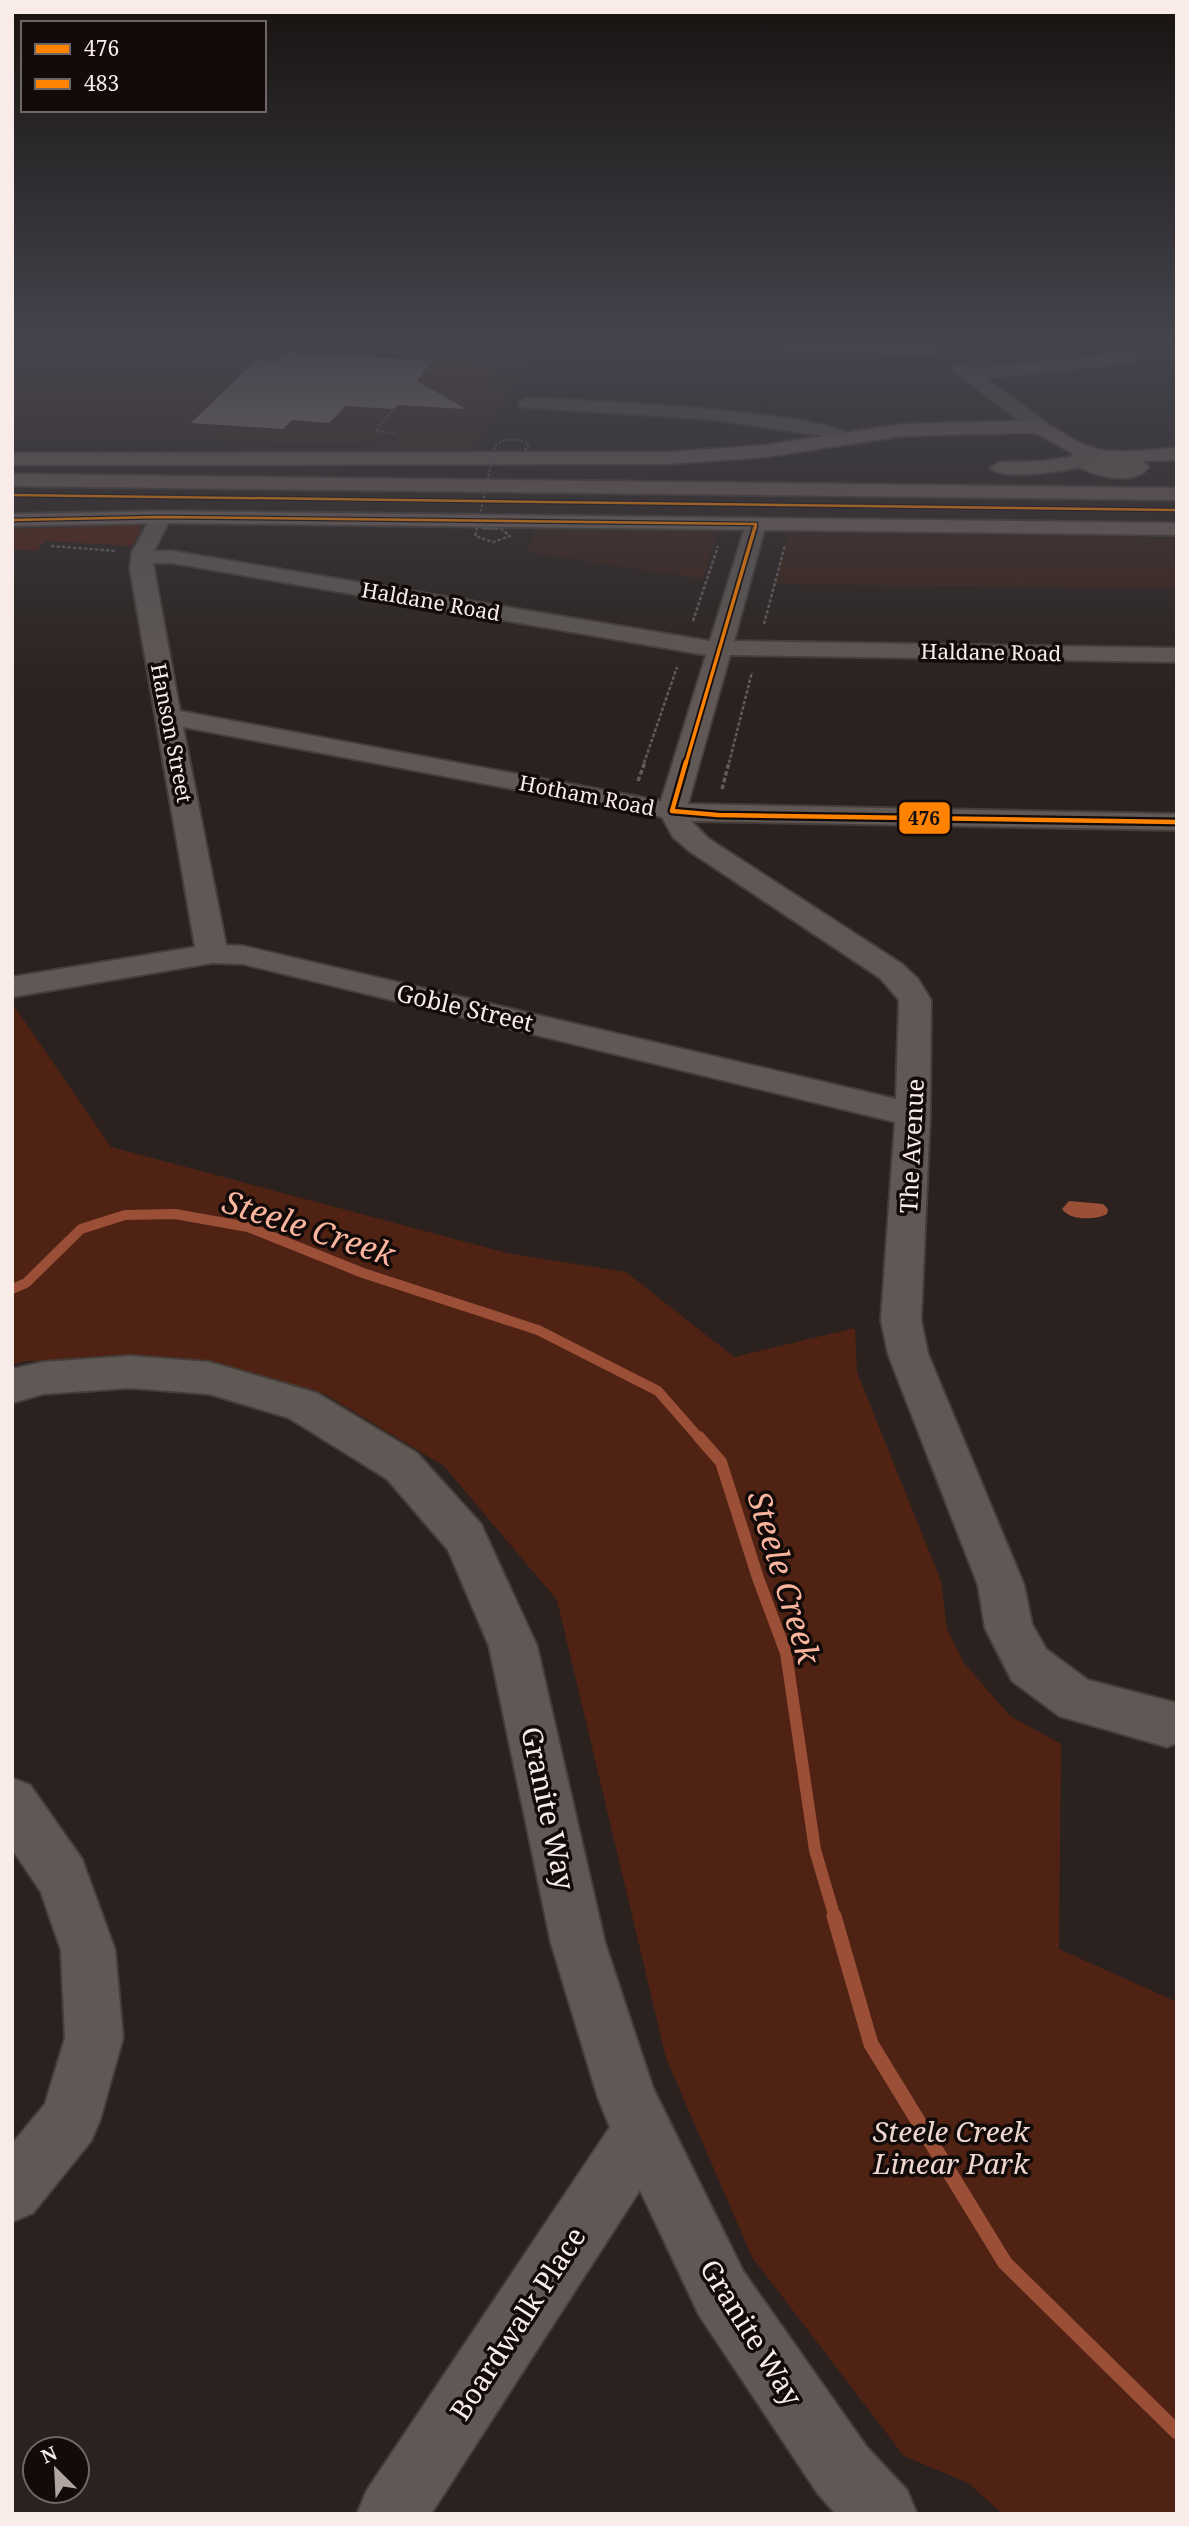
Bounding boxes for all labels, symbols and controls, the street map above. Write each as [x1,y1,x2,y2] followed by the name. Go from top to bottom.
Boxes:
[21,21,266,112] legend
[84,34,119,62] text: 476
[84,69,119,97] text: 483
[359,575,503,627] street label: Haldane Road
[920,637,1062,667] street label: Haldane Road
[145,661,199,805] street label: Hanson Street
[517,768,657,822] street label: Hotham Road
[898,801,951,835] line badge: 476
[908,805,940,831] text: 476
[393,975,537,1039] street label: Goble Street
[891,1078,931,1214] street label: The Avenue
[217,1179,402,1276] water label: Steele Creek
[738,1485,832,1670] water label: Steele Creek
[513,1723,585,1893] street label: Granite Way
[872,2112,1030,2182] park label: Steele Creek Linear Park
[440,2219,594,2427] street label: Boardwalk Place
[692,2252,812,2413] street label: Granite Way
[21,2435,91,2505] north arrow
[37,2440,61,2469] text: N

